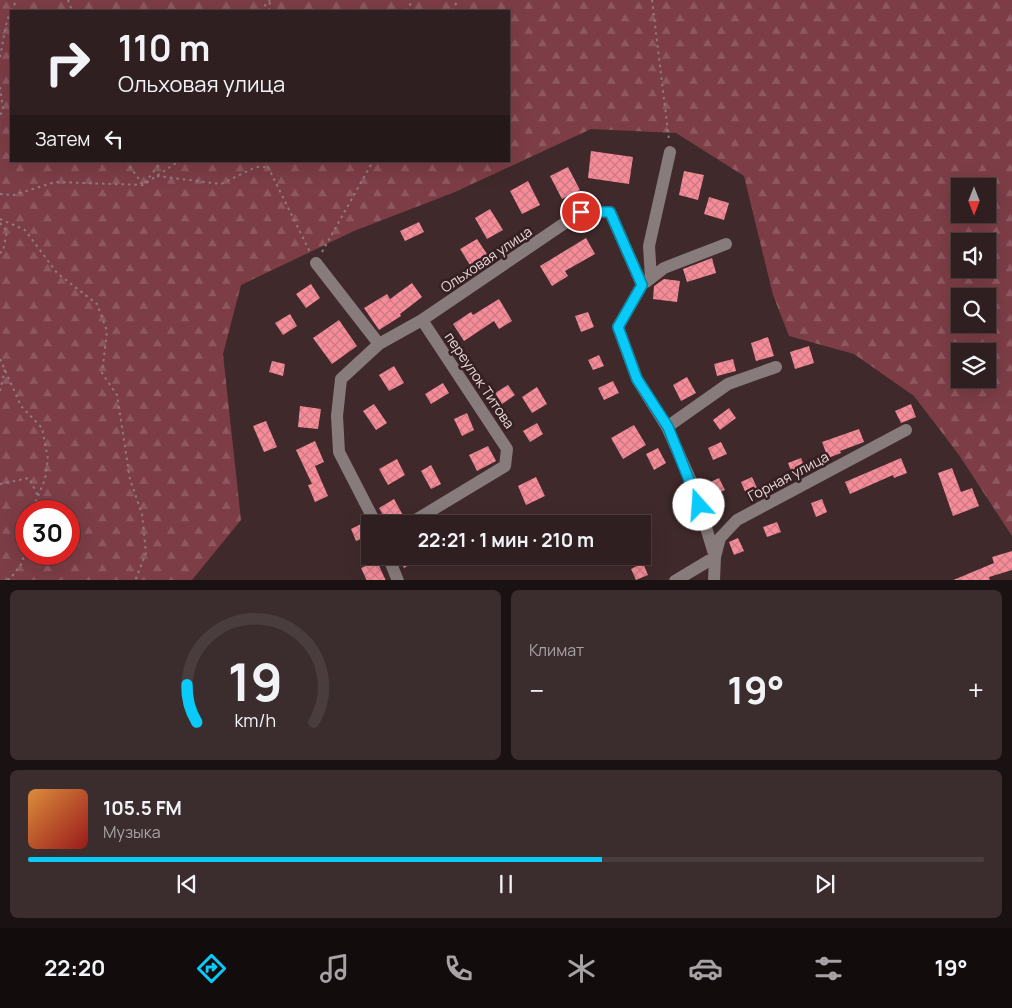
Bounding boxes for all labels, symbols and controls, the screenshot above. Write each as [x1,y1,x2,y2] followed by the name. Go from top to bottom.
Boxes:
[118,24,210,72] text: 110 m
[35,30,100,95] icon: right
[118,69,285,99] text: Ольховая улица
[100,125,128,153] icon: left
[35,126,90,152] text: Затем
[951,178,996,222] north arrow
[951,178,996,388] map controls
[560,191,602,233] pin
[567,198,595,226] icon: arrive
[437,221,535,297] street label: Ольховая улица
[951,233,996,278] button: sound
[951,288,996,333] button: search
[441,328,519,432] street label: переулок Титова
[951,343,996,388] button: layers
[744,447,832,505] street label: Горная улица
[672,478,724,530] position arrow
[15,500,80,565] speed limit sign: 30
[418,527,594,553] text: 22:21 · 1 мин · 210 m
[529,639,584,661] text: Климат
[228,646,283,717] text: 19
[727,663,785,715] text: 19°
[529,671,544,709] text: −
[968,671,984,709] text: +
[235,708,276,732] text: km/h
[103,795,182,821] text: 105.5 FM
[103,821,161,843] text: Музыка
[173,870,201,898] icon: previous
[492,870,520,898] icon: pause
[811,870,839,898] icon: next
[194,951,229,986] icon: directions
[317,951,352,986] icon: music
[441,951,476,986] icon: phone
[564,951,599,986] icon: climate
[688,951,723,986] icon: car
[811,951,846,986] icon: filters
[44,953,106,983] text: 22:20
[934,953,968,983] text: 19°

